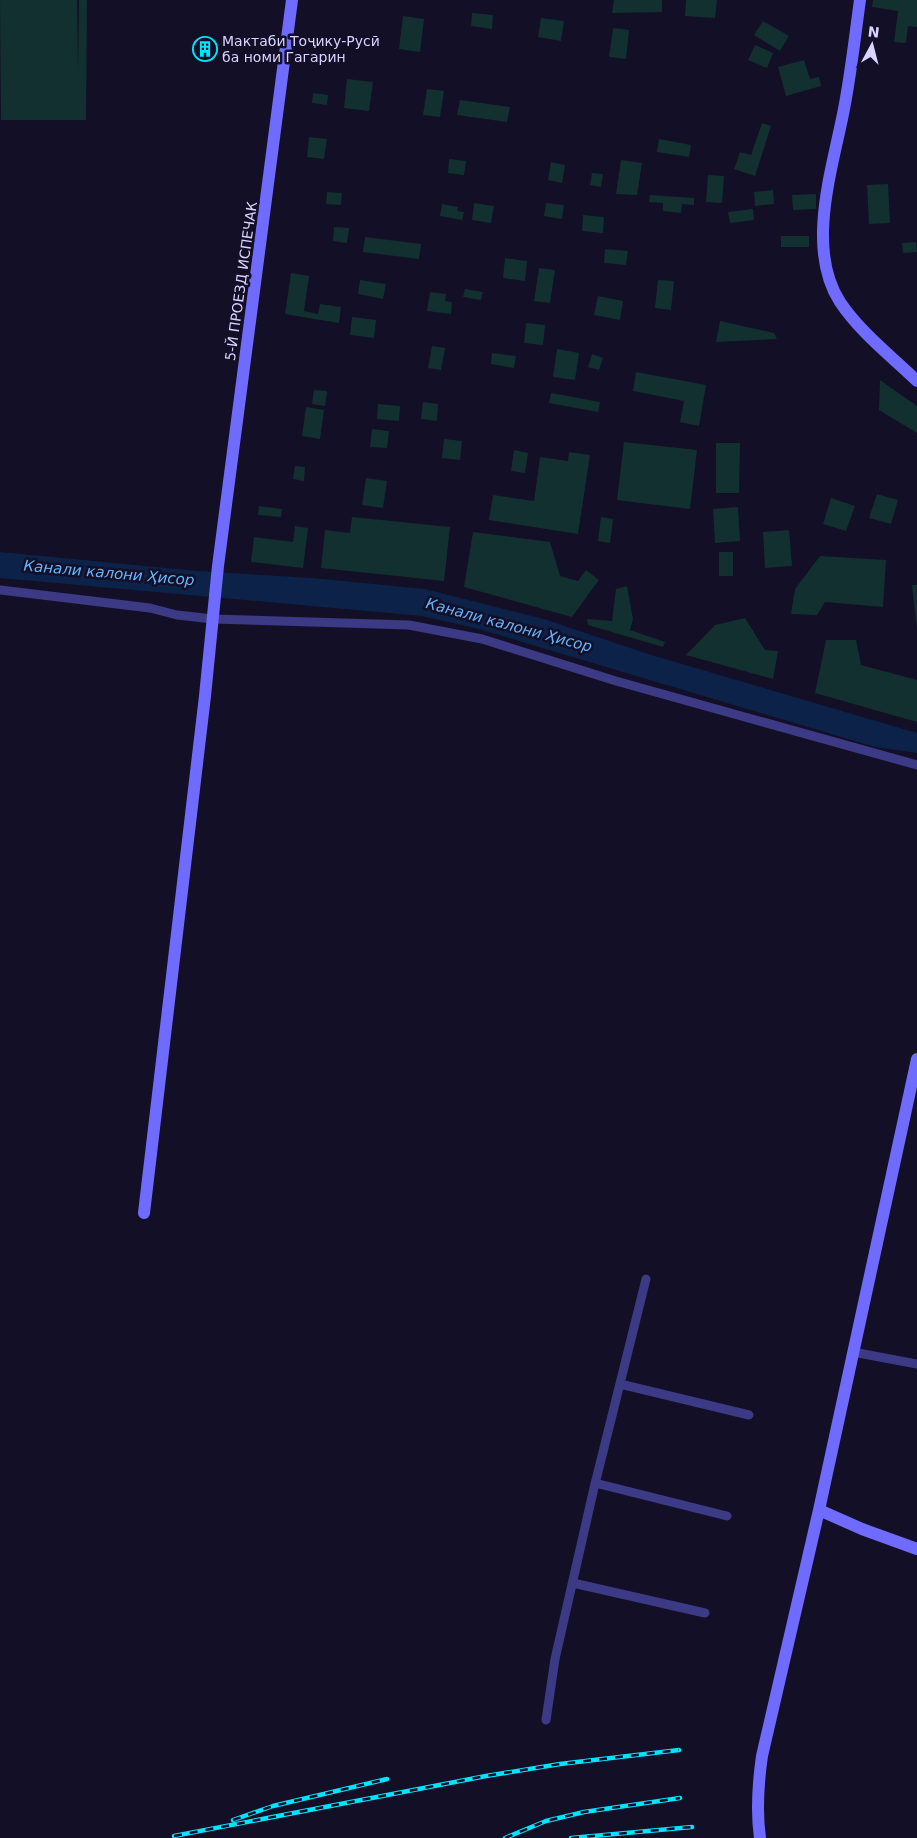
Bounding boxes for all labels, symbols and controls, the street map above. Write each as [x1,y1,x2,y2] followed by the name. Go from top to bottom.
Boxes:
[847,20,897,70] north arrow
[867,23,880,41] text: N
[222,33,380,65] place label: Мактаби Тоҷику-Русӣ ба номи Гагарин
[192,36,218,62] building icon: Мактаби Тоҷику-Русӣ ба номи Гагарин
[221,200,260,362] street label: 5-Й ПРОЕЗД ИСПЕЧАК
[23,557,195,589] water label: Канали калони Ҳисор
[424,594,594,656] water label: Канали калони Ҳисор

